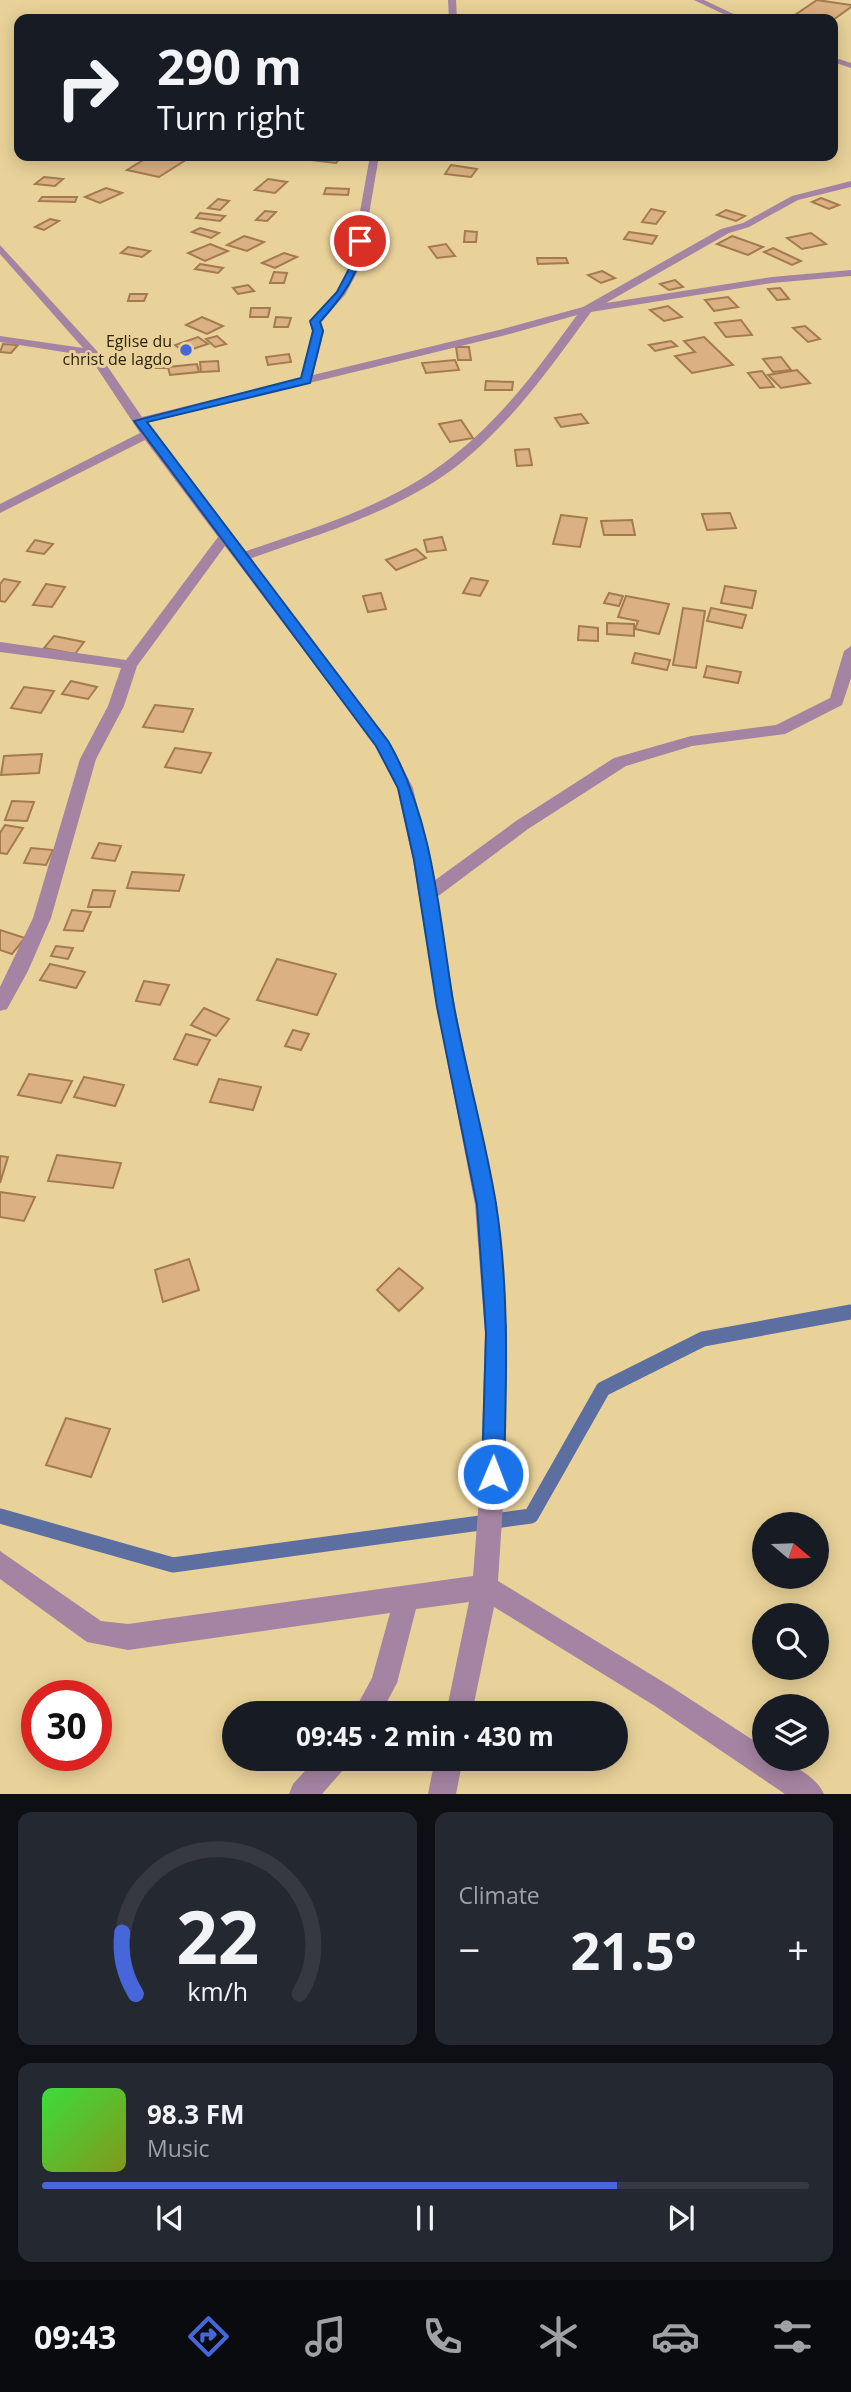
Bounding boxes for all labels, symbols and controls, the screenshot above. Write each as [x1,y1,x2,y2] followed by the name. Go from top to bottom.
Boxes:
[157,33,302,99] text: 290 m
[42,42,133,133] icon: right
[157,96,305,139] text: Turn right
[330,211,390,271] pin
[341,222,379,260] icon: arrive
[63,330,172,370] place label: Eglise du christ de lagdo
[178,342,194,358] marker: Eglise du christ de lagdo
[456,1437,530,1511] position arrow
[752,1512,830,1589] north arrow
[752,1512,829,1771] map controls
[752,1603,829,1680] button: search
[21,1680,112,1771] speed limit sign: 30
[752,1694,829,1771] button: layers
[296,1718,554,1754] text: 09:45 · 2 min · 430 m
[459,1879,540,1911] text: Climate
[176,1887,259,1986] text: 22
[571,1914,697,1985] text: 21.5°
[459,1923,480,1975] text: −
[787,1923,809,1975] text: +
[187,1974,248,2008] text: km/h
[147,2096,245,2132] text: 98.3 FM
[147,2132,210,2164] text: Music
[151,2199,189,2237] icon: previous
[406,2199,444,2237] icon: pause
[662,2199,700,2237] icon: next
[184,2312,233,2361] icon: directions
[301,2312,350,2361] icon: music
[418,2312,467,2361] icon: phone
[534,2312,583,2361] icon: climate
[651,2312,700,2361] icon: car
[768,2312,817,2361] icon: filters
[34,2315,116,2358] text: 09:43

